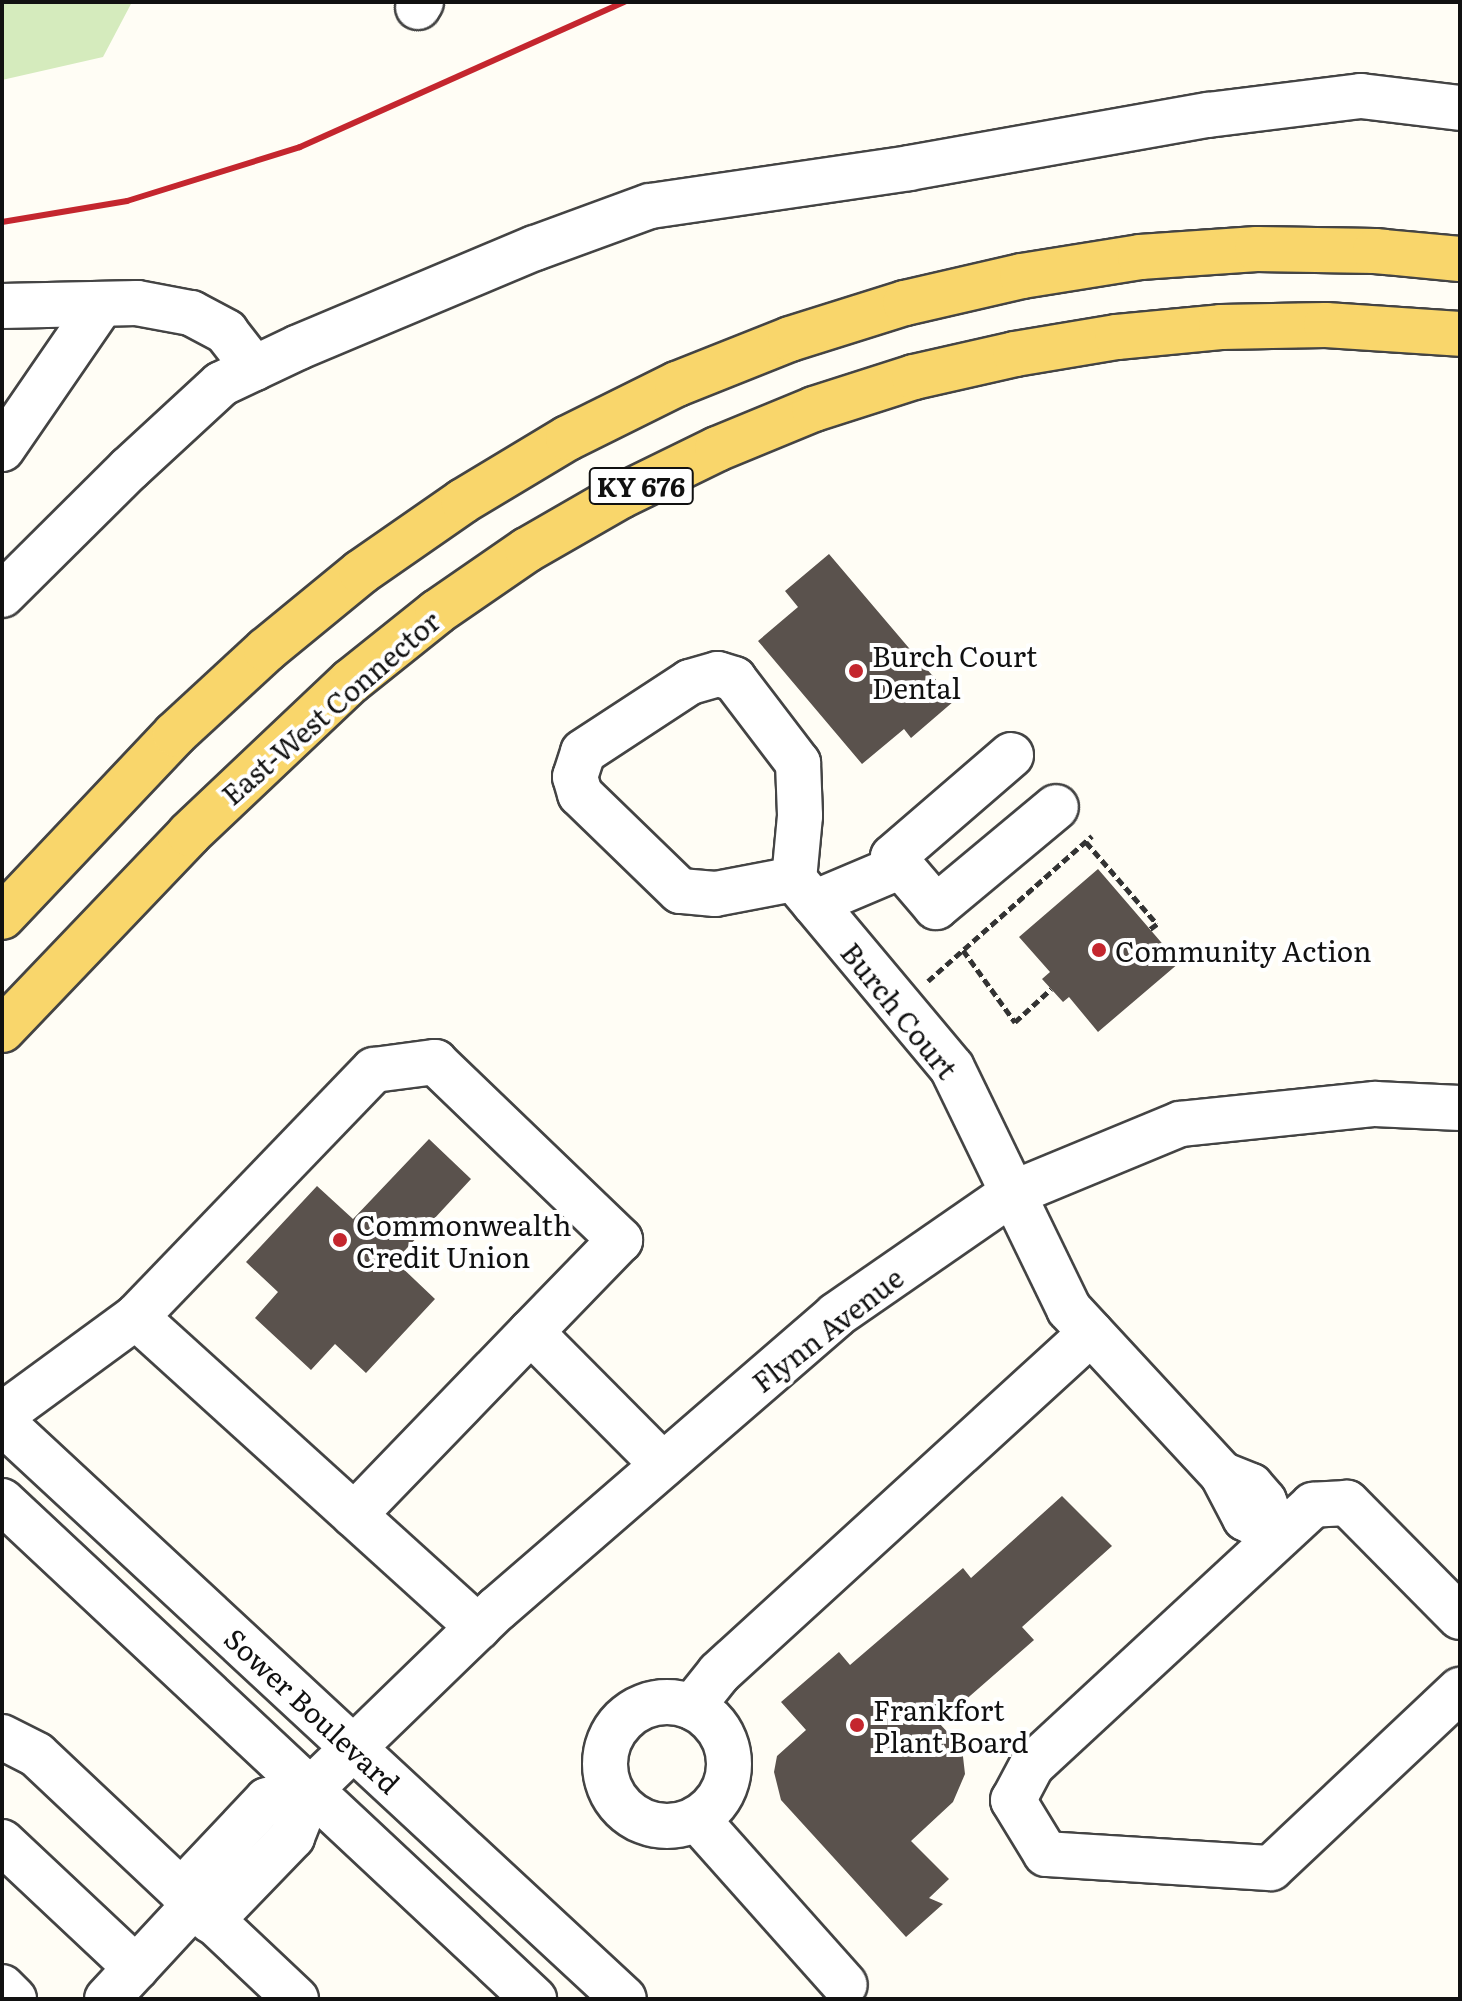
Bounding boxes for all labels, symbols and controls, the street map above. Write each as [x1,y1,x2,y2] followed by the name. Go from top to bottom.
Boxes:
[587,464,695,508] road number: KY 676
[214,603,446,811] street label: East-West Connector
[872,638,1037,704] place label: Burch Court Dental
[847,662,865,680] marker: Burch Court Dental
[1115,933,1371,967] place label: Community Action
[835,935,965,1085] street label: Burch Court
[1090,941,1108,959] marker: Community Action
[356,1207,571,1273] place label: Commonwealth Credit Union
[331,1231,349,1249] marker: Commonwealth Credit Union
[745,1260,909,1398] street label: Flynn Avenue
[219,1621,407,1799] street label: Sower Boulevard
[873,1692,1028,1758] place label: Frankfort Plant Board
[848,1716,866,1734] marker: Frankfort Plant Board

